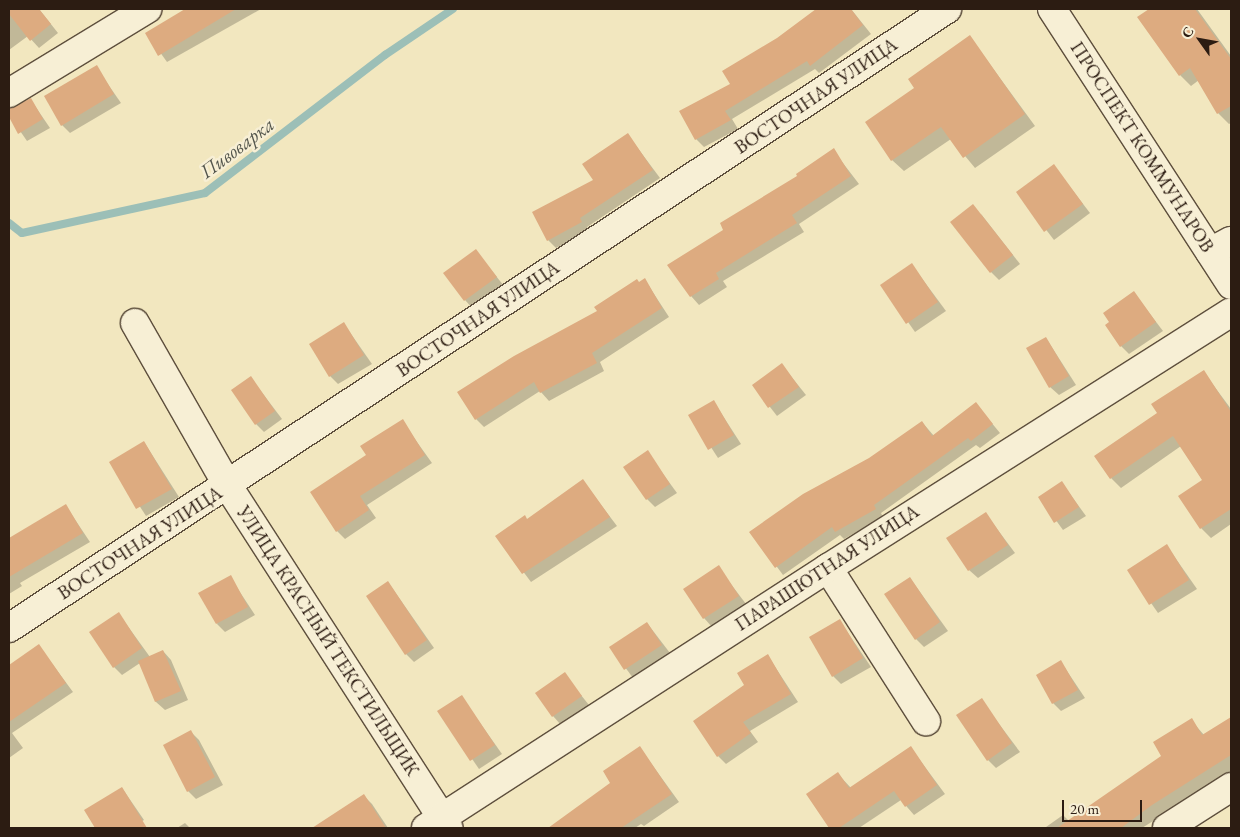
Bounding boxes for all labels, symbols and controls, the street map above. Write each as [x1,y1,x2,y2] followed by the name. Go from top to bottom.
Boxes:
[1175,15,1225,65] north arrow
[1177,23,1198,41] text: С
[730,33,902,159] street label: ВОСТОЧНАЯ УЛИЦА
[1065,37,1219,257] street label: ПРОСПЕКТ КОММУНАРОВ
[195,112,279,184] water label: Пивоварка
[392,256,564,382] street label: ВОСТОЧНАЯ УЛИЦА
[54,481,226,605] street label: ВОСТОЧНАЯ УЛИЦА
[731,500,923,636] street label: ПАРАШЮТНАЯ УЛИЦА
[232,502,424,780] street label: УЛИЦА КРАСНЫЙ ТЕКСТИЛЬЩИК
[1065,790,1145,822] scale bar
[1070,799,1099,818] text: 20 m

